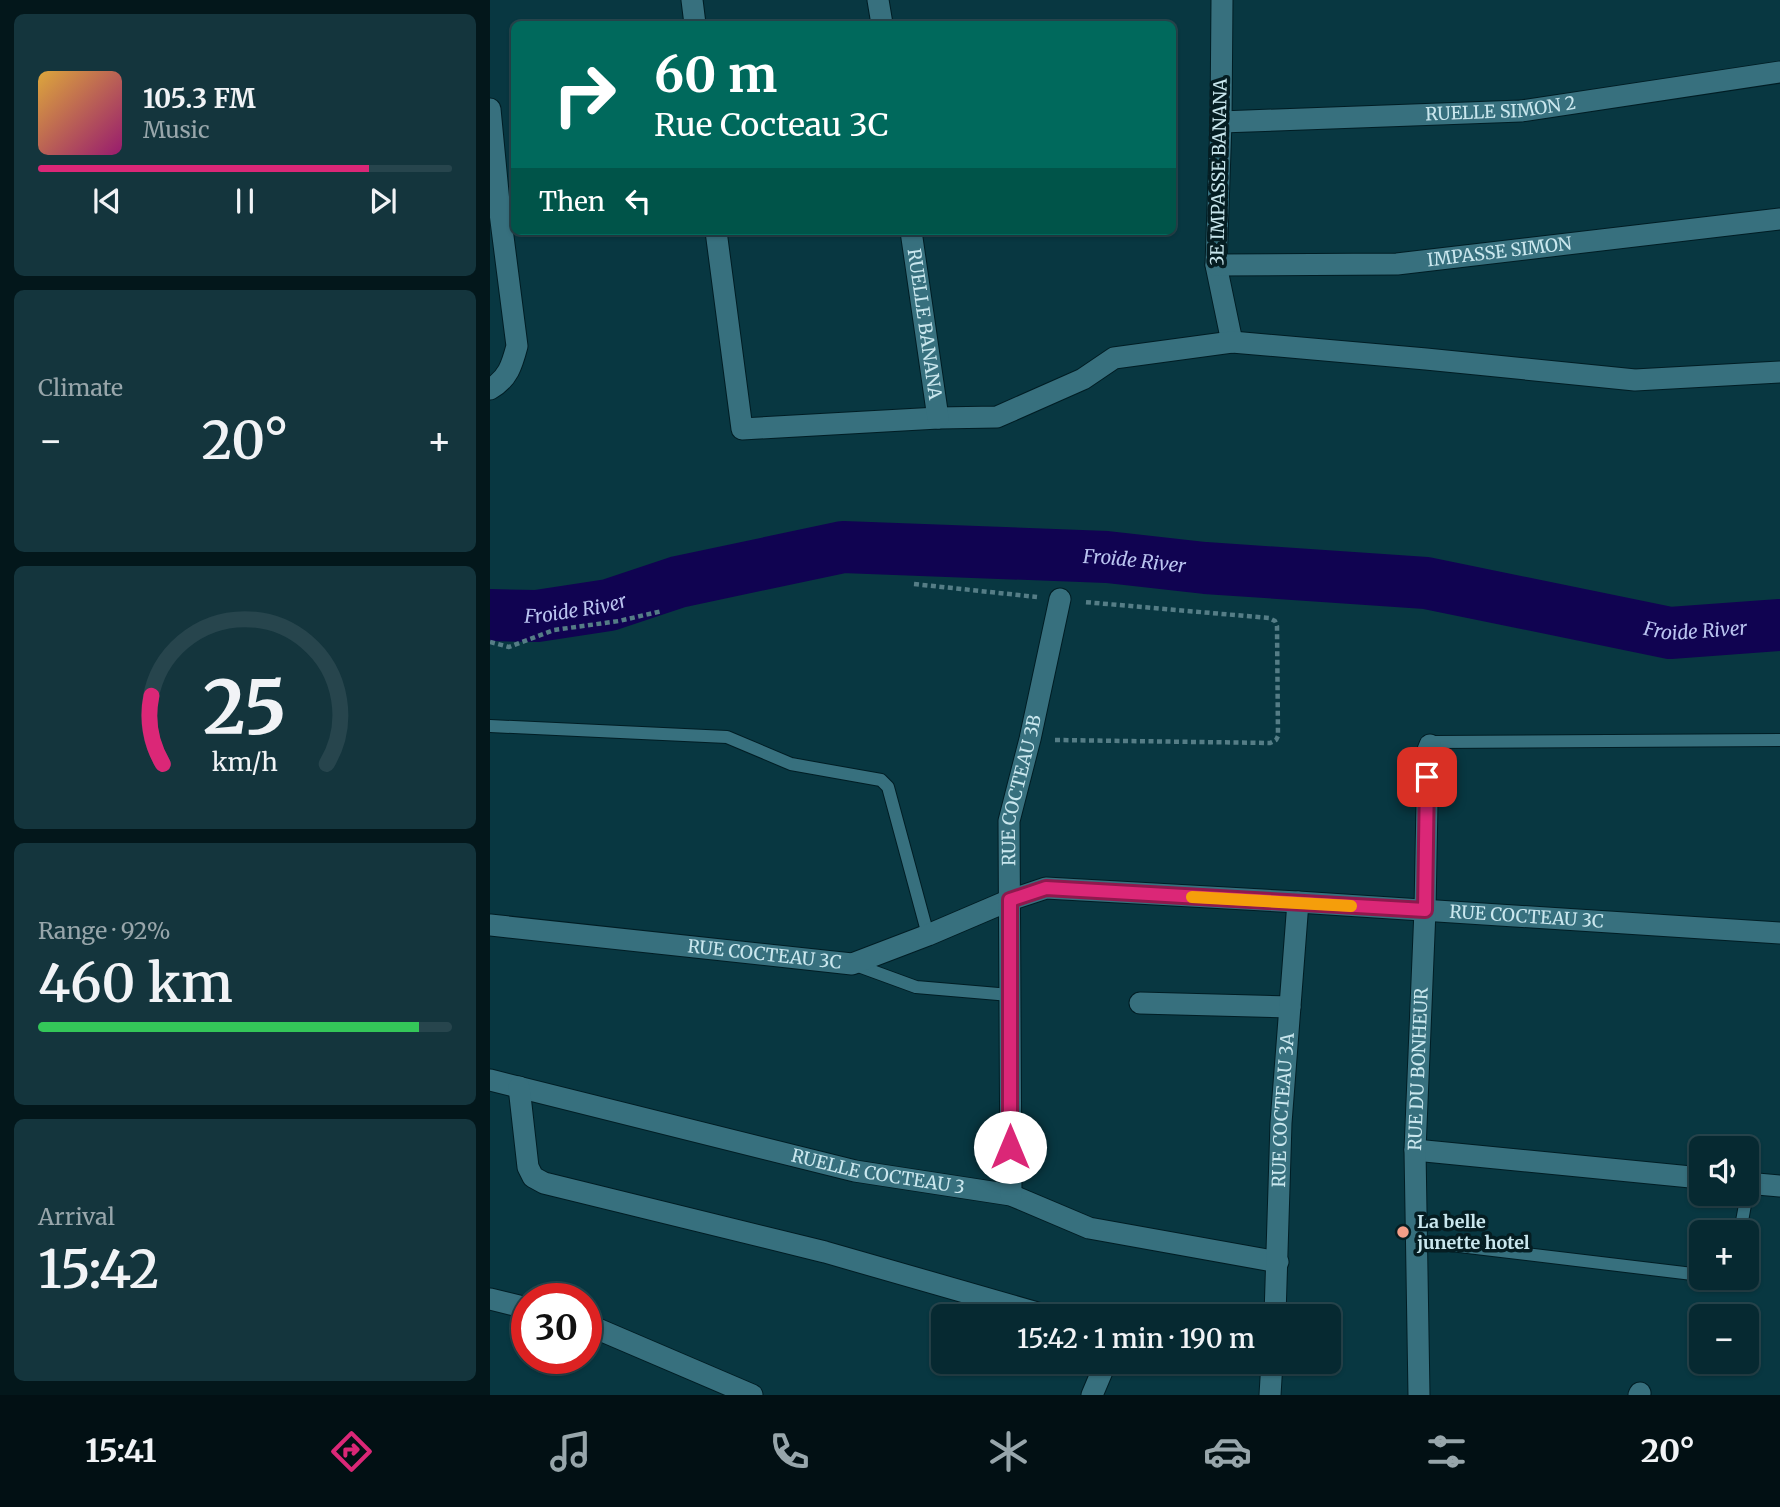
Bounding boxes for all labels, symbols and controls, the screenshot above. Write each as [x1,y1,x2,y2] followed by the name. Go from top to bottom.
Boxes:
[654,44,777,105] text: 60 m
[539,49,630,140] icon: right
[1205,78,1232,266] street label: 3E IMPASSE BANANA
[143,82,256,115] text: 105.3 FM
[1425,91,1577,125] street label: RUELLE SIMON 2
[654,105,889,145] text: Rue Cocteau 3C
[143,115,210,144] text: Music
[88,182,126,220] icon: previous
[226,182,264,220] icon: pause
[364,182,402,220] icon: next
[619,182,657,220] icon: left
[539,185,605,218] text: Then
[1426,232,1573,271] street label: IMPASSE SIMON
[903,247,947,401] street label: RUELLE BANANA
[38,373,123,402] text: Climate
[202,408,288,473] text: 20°
[38,417,63,464] text: −
[427,417,452,464] text: +
[1081,544,1187,578] water label: Froide River
[523,588,630,628] water label: Froide River
[1641,615,1748,645] water label: Froide River
[203,662,287,754] text: 25
[996,713,1046,866] street label: RUE COCTEAU 3B
[212,745,278,777] text: km/h
[1397,747,1457,807] pin
[1408,758,1446,796] icon: arrive
[1449,900,1605,933] street label: RUE COCTEAU 3C
[38,916,171,945] text: Range · 92%
[686,934,843,974] street label: RUE COCTEAU 3C
[38,951,233,1016] text: 460 km
[1403,987,1433,1151] street label: RUE DU BONHEUR
[1267,1032,1299,1188] street label: RUE COCTEAU 3A
[973,1110,1047,1184] position arrow
[1689,1136,1759,1374] map controls
[1689,1136,1759,1206] button: sound
[789,1144,966,1199] street label: RUELLE COCTEAU 3
[38,1202,115,1231] text: Arrival
[1416,1210,1530,1254] place label: La belle junette hotel
[1689,1220,1759,1290] button: +
[1395,1224,1411,1240] marker: La belle junette hotel
[38,1237,160,1302] text: 15:42
[511,1283,602,1374] speed limit sign: 30
[1689,1304,1759,1374] button: −
[1017,1322,1255,1355] text: 15:42 · 1 min · 190 m
[327,1427,376,1476] icon: directions
[546,1427,595,1476] icon: music
[765,1427,814,1476] icon: phone
[984,1427,1033,1476] icon: climate
[1203,1427,1252,1476] icon: car
[1422,1427,1471,1476] icon: filters
[85,1431,157,1471] text: 15:41
[1641,1431,1695,1471] text: 20°

